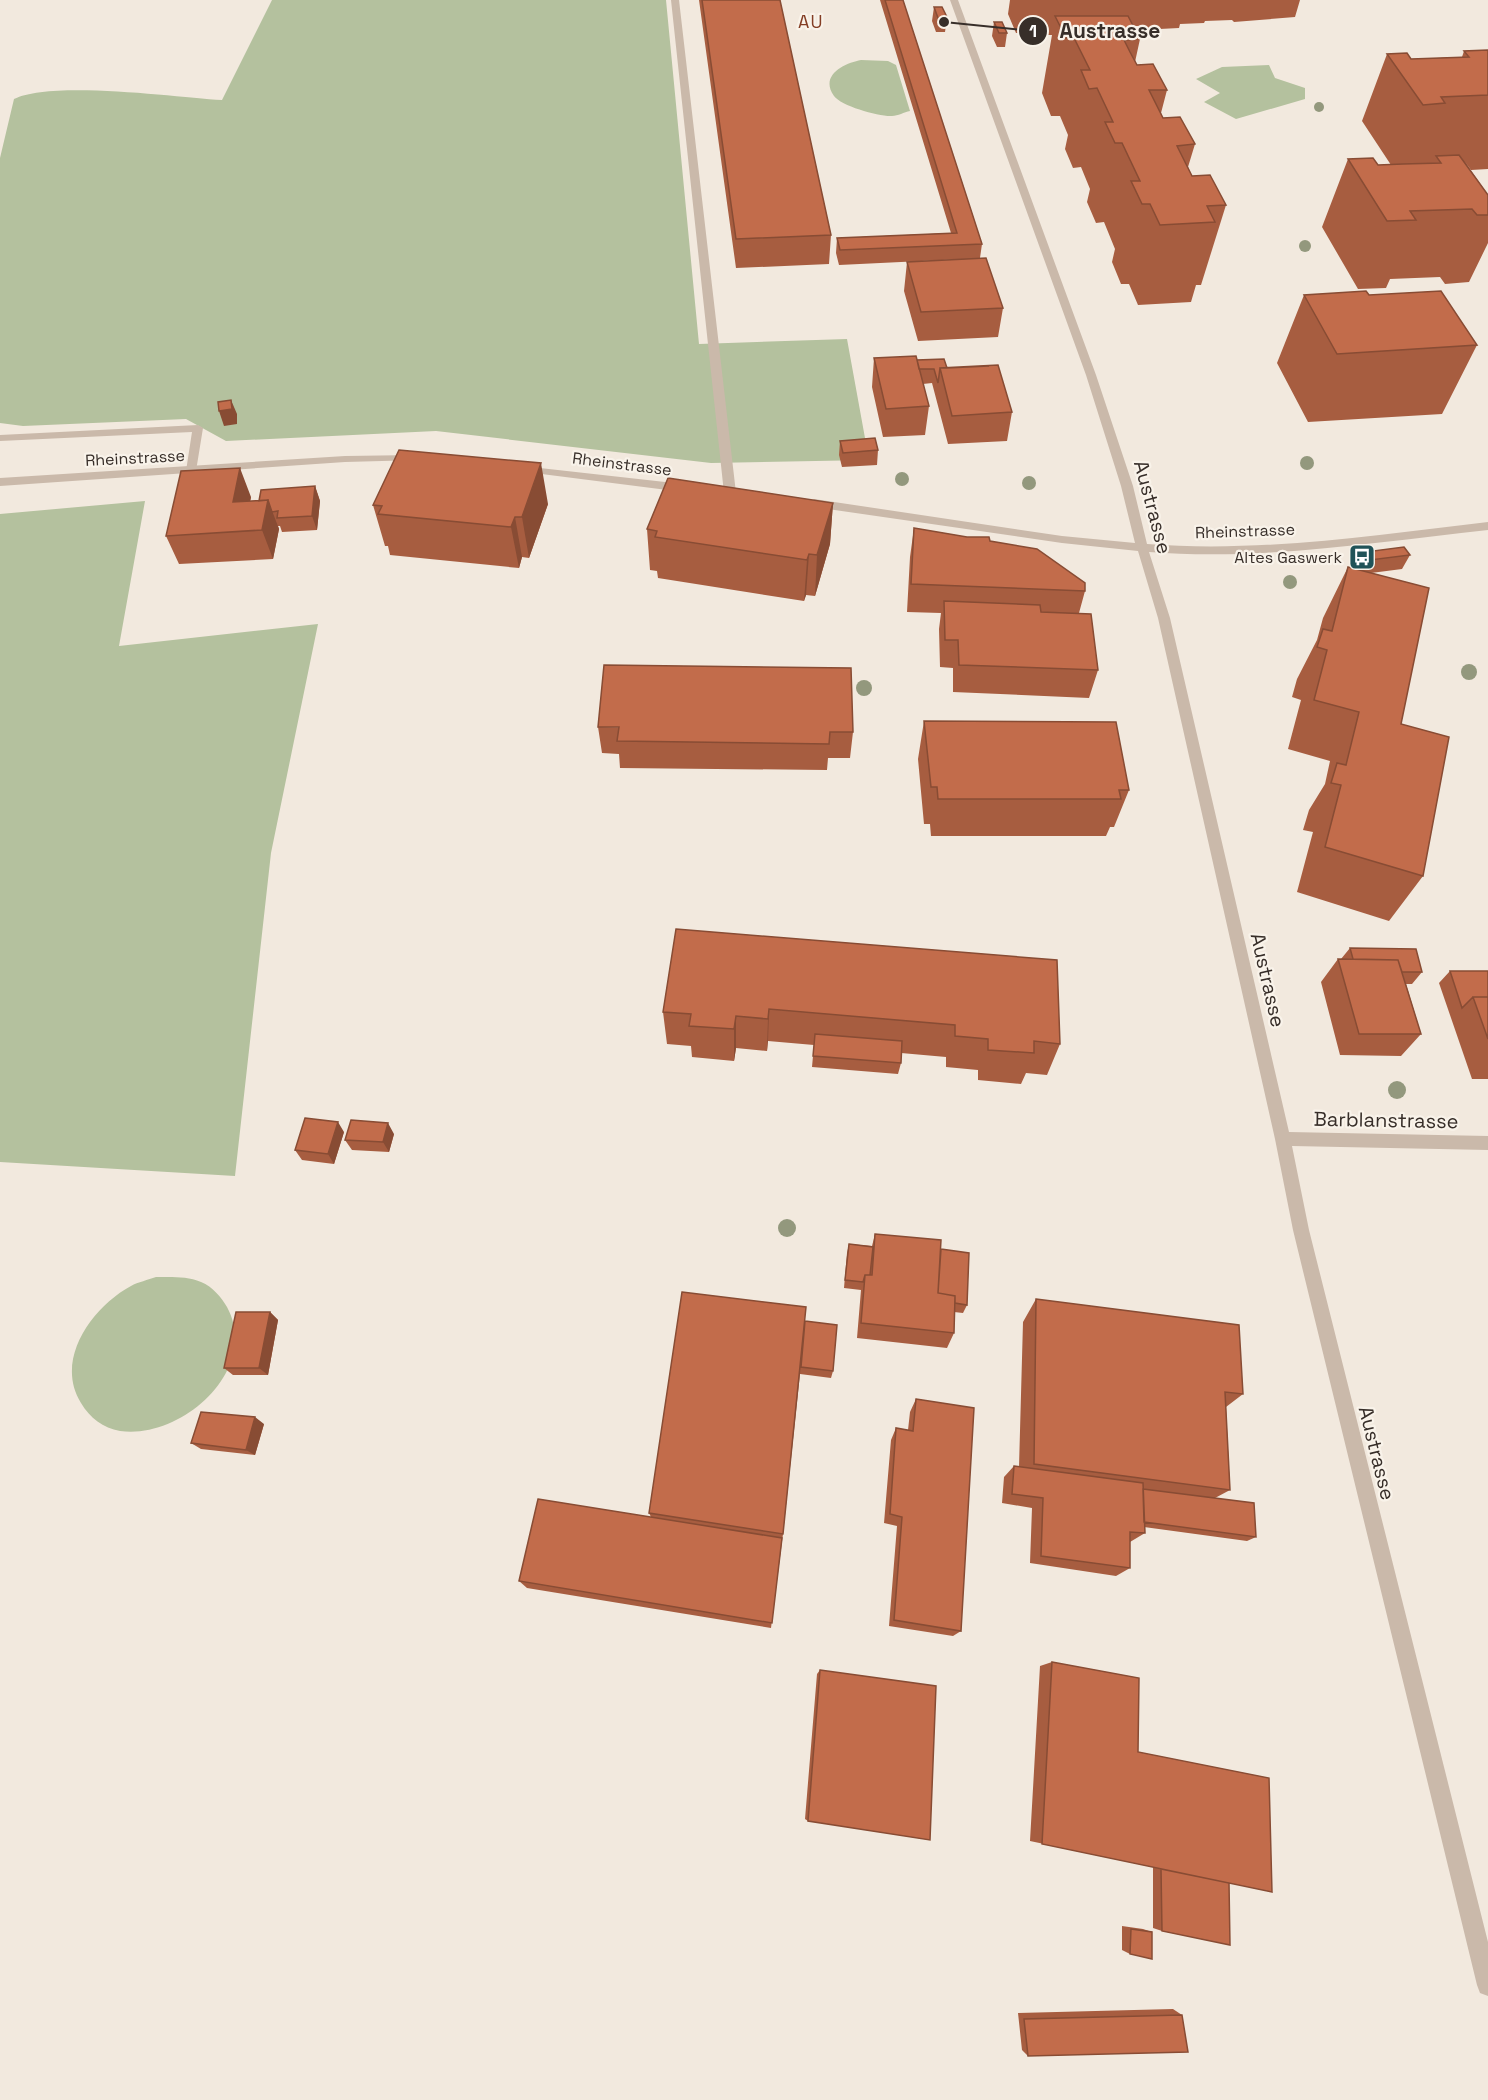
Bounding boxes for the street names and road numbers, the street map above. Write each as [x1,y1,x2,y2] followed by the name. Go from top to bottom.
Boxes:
[85,445,185,471] street label: Rheinstrasse
[571,447,673,481] street label: Rheinstrasse
[1128,457,1178,557] street label: Austrasse
[1195,519,1295,543] street label: Rheinstrasse
[1245,930,1291,1030] street label: Austrasse
[1313,1106,1459,1134] street label: Barblanstrasse
[1353,1403,1401,1503] street label: Austrasse

